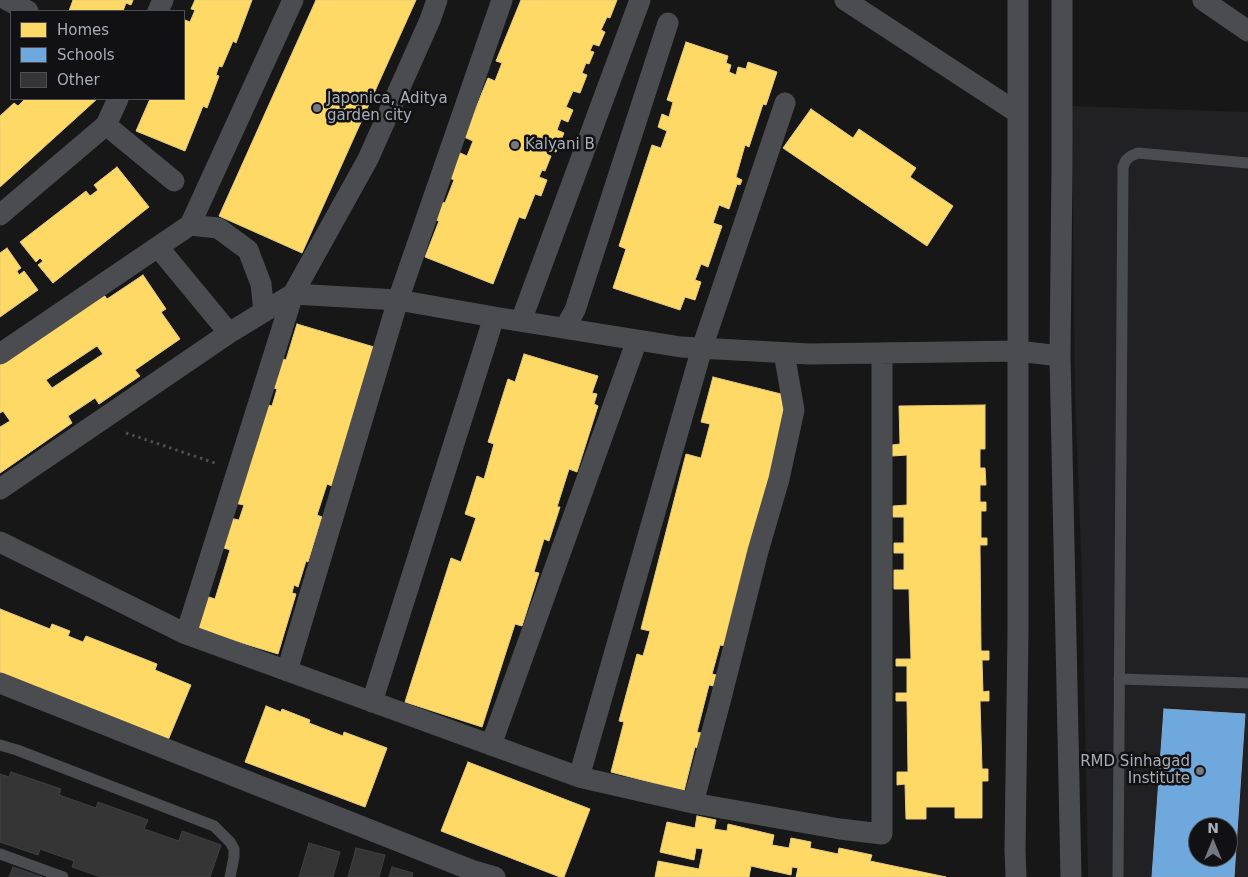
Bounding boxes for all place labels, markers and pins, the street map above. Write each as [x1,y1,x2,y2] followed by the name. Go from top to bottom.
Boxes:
[327,90,448,125] place label: Japonica, Aditya garden city
[311,102,323,114] marker: Japonica, Aditya garden city
[525,136,595,154] place label: Kalyani B
[509,139,521,151] marker: Kalyani B
[1080,753,1190,788] place label: RMD Sinhagad Institute
[1194,765,1206,777] marker: RMD Sinhagad Institute

